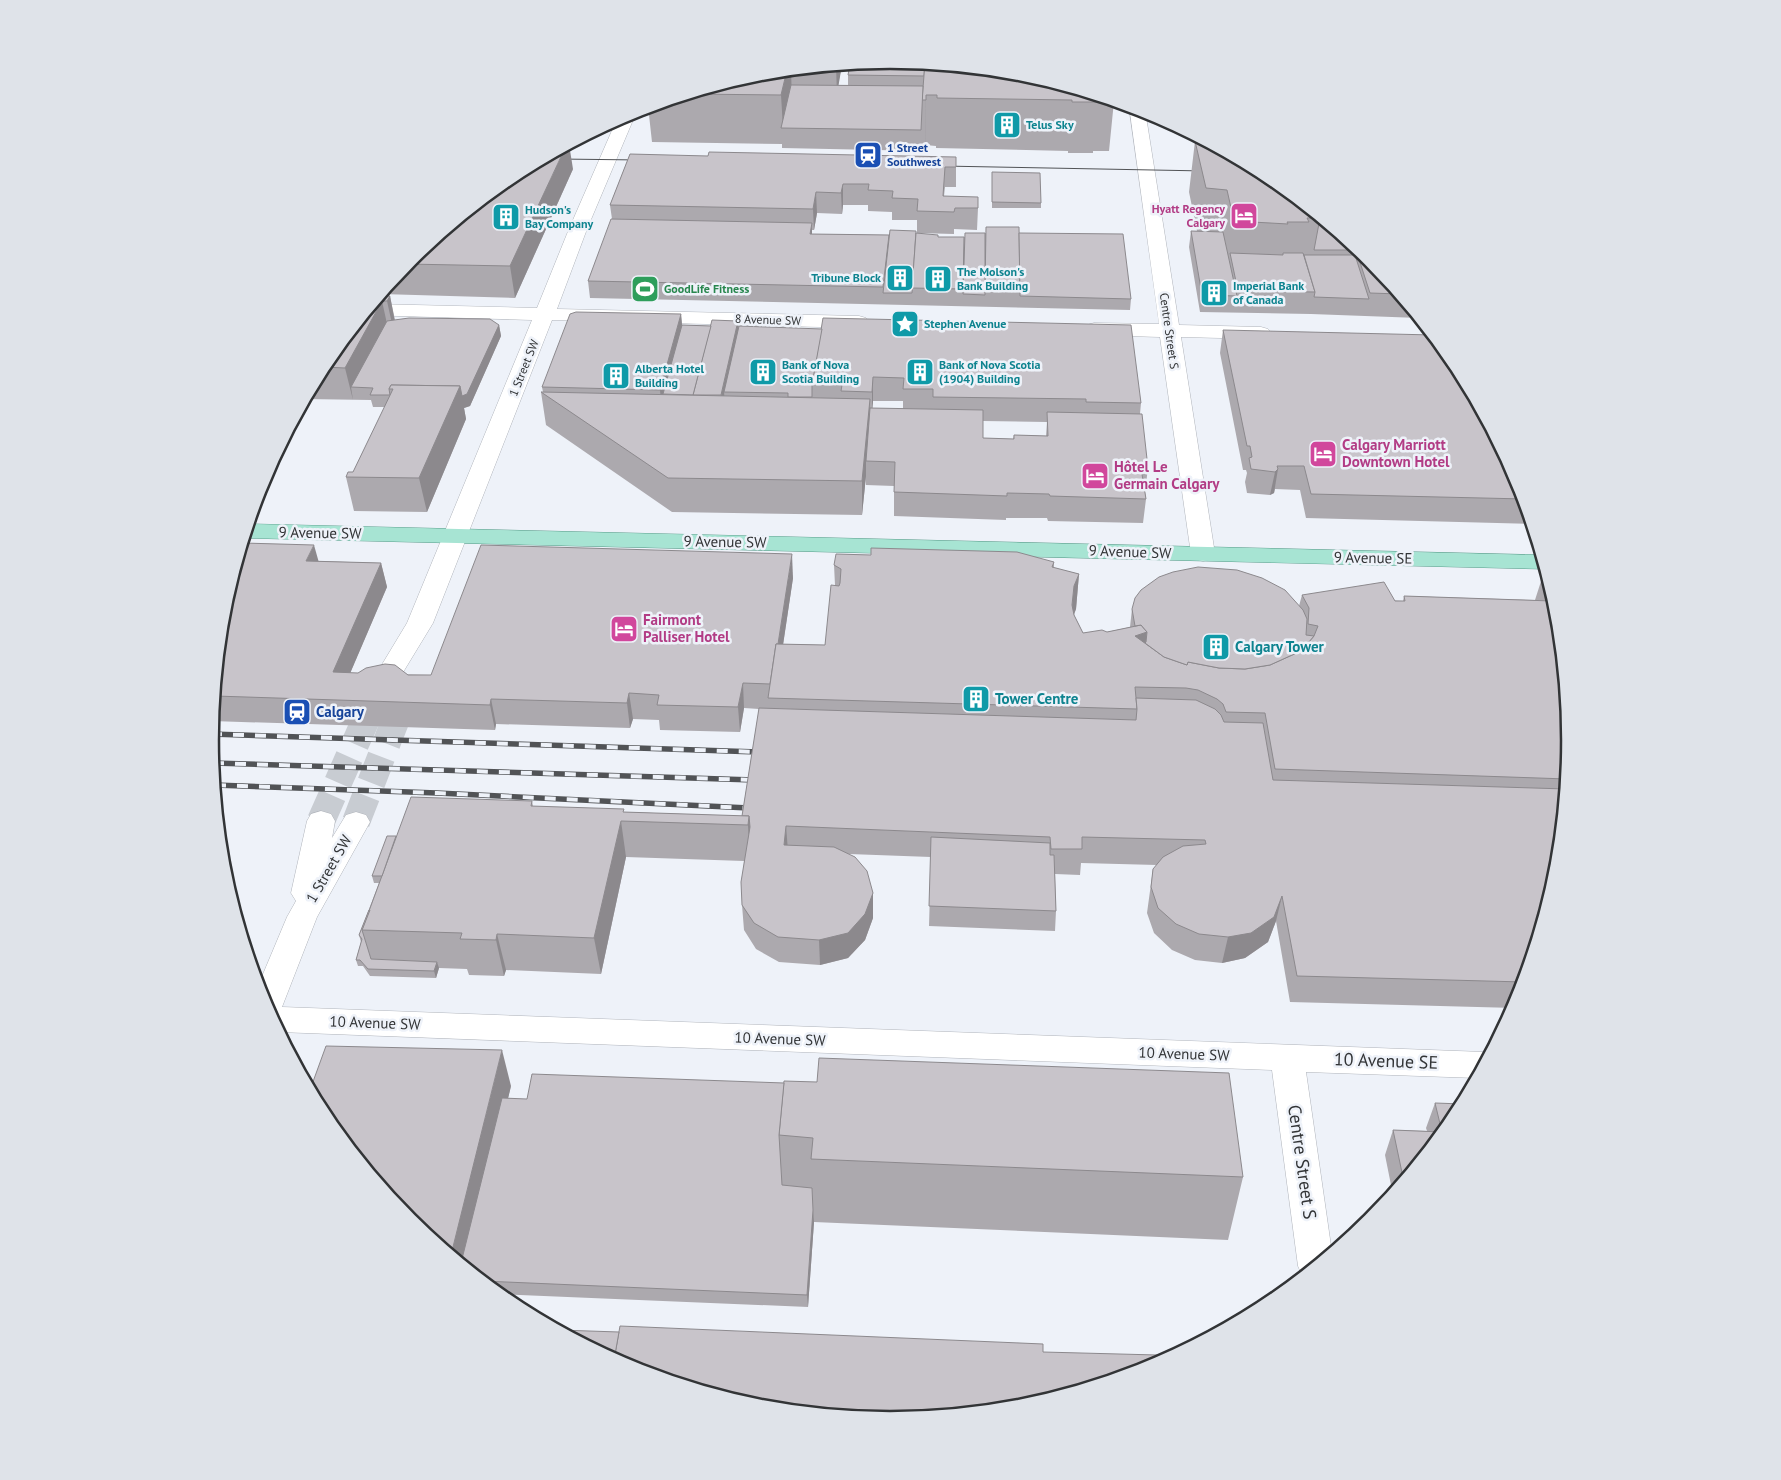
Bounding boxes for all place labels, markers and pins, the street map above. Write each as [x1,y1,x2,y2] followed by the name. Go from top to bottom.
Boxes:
[992,110,1022,140] building icon: Telus Sky
[1026,117,1074,132] place label: Telus Sky
[853,140,883,170] station icon: 1 Street Southwest
[887,140,942,169] place label: 1 Street Southwest
[1152,201,1225,230] place label: Hyatt Regency Calgary
[1229,201,1259,231] hotel icon: Hyatt Regency Calgary
[491,202,521,232] building icon: Hudson's Bay Company
[525,202,594,231] place label: Hudson's Bay Company
[885,263,915,293] building icon: Tribune Block
[923,264,953,294] building icon: The Molson's Bank Building
[957,264,1028,293] place label: The Molson's Bank Building
[811,270,881,285] place label: Tribune Block
[630,274,660,304] sports icon: GoodLife Fitness
[1199,278,1229,308] building icon: Imperial Bank of Canada
[1233,278,1304,307] place label: Imperial Bank of Canada
[664,281,749,296] place label: GoodLife Fitness
[890,309,920,339] place icon: Stephen Avenue
[924,316,1006,331] place label: Stephen Avenue
[748,357,778,387] building icon: Bank of Nova Scotia Building
[782,357,859,386] place label: Bank of Nova Scotia Building
[905,357,935,387] building icon: Bank of Nova Scotia (1904) Building
[939,357,1040,386] place label: Bank of Nova Scotia (1904) Building
[601,361,631,391] building icon: Alberta Hotel Building
[635,361,705,390] place label: Alberta Hotel Building
[1342,435,1450,471] place label: Calgary Marriott Downtown Hotel
[1308,439,1338,469] hotel icon: Calgary Marriott Downtown Hotel
[1114,457,1220,493] place label: Hôtel Le Germain Calgary
[1080,461,1110,491] hotel icon: Hôtel Le Germain Calgary
[643,610,730,646] place label: Fairmont Palliser Hotel
[609,614,639,644] hotel icon: Fairmont Palliser Hotel
[1201,632,1231,662] building icon: Calgary Tower
[1235,637,1325,656] place label: Calgary Tower
[961,684,991,714] building icon: Tower Centre
[995,689,1079,708] place label: Tower Centre
[282,697,312,727] station icon: Calgary
[316,702,365,721] place label: Calgary

